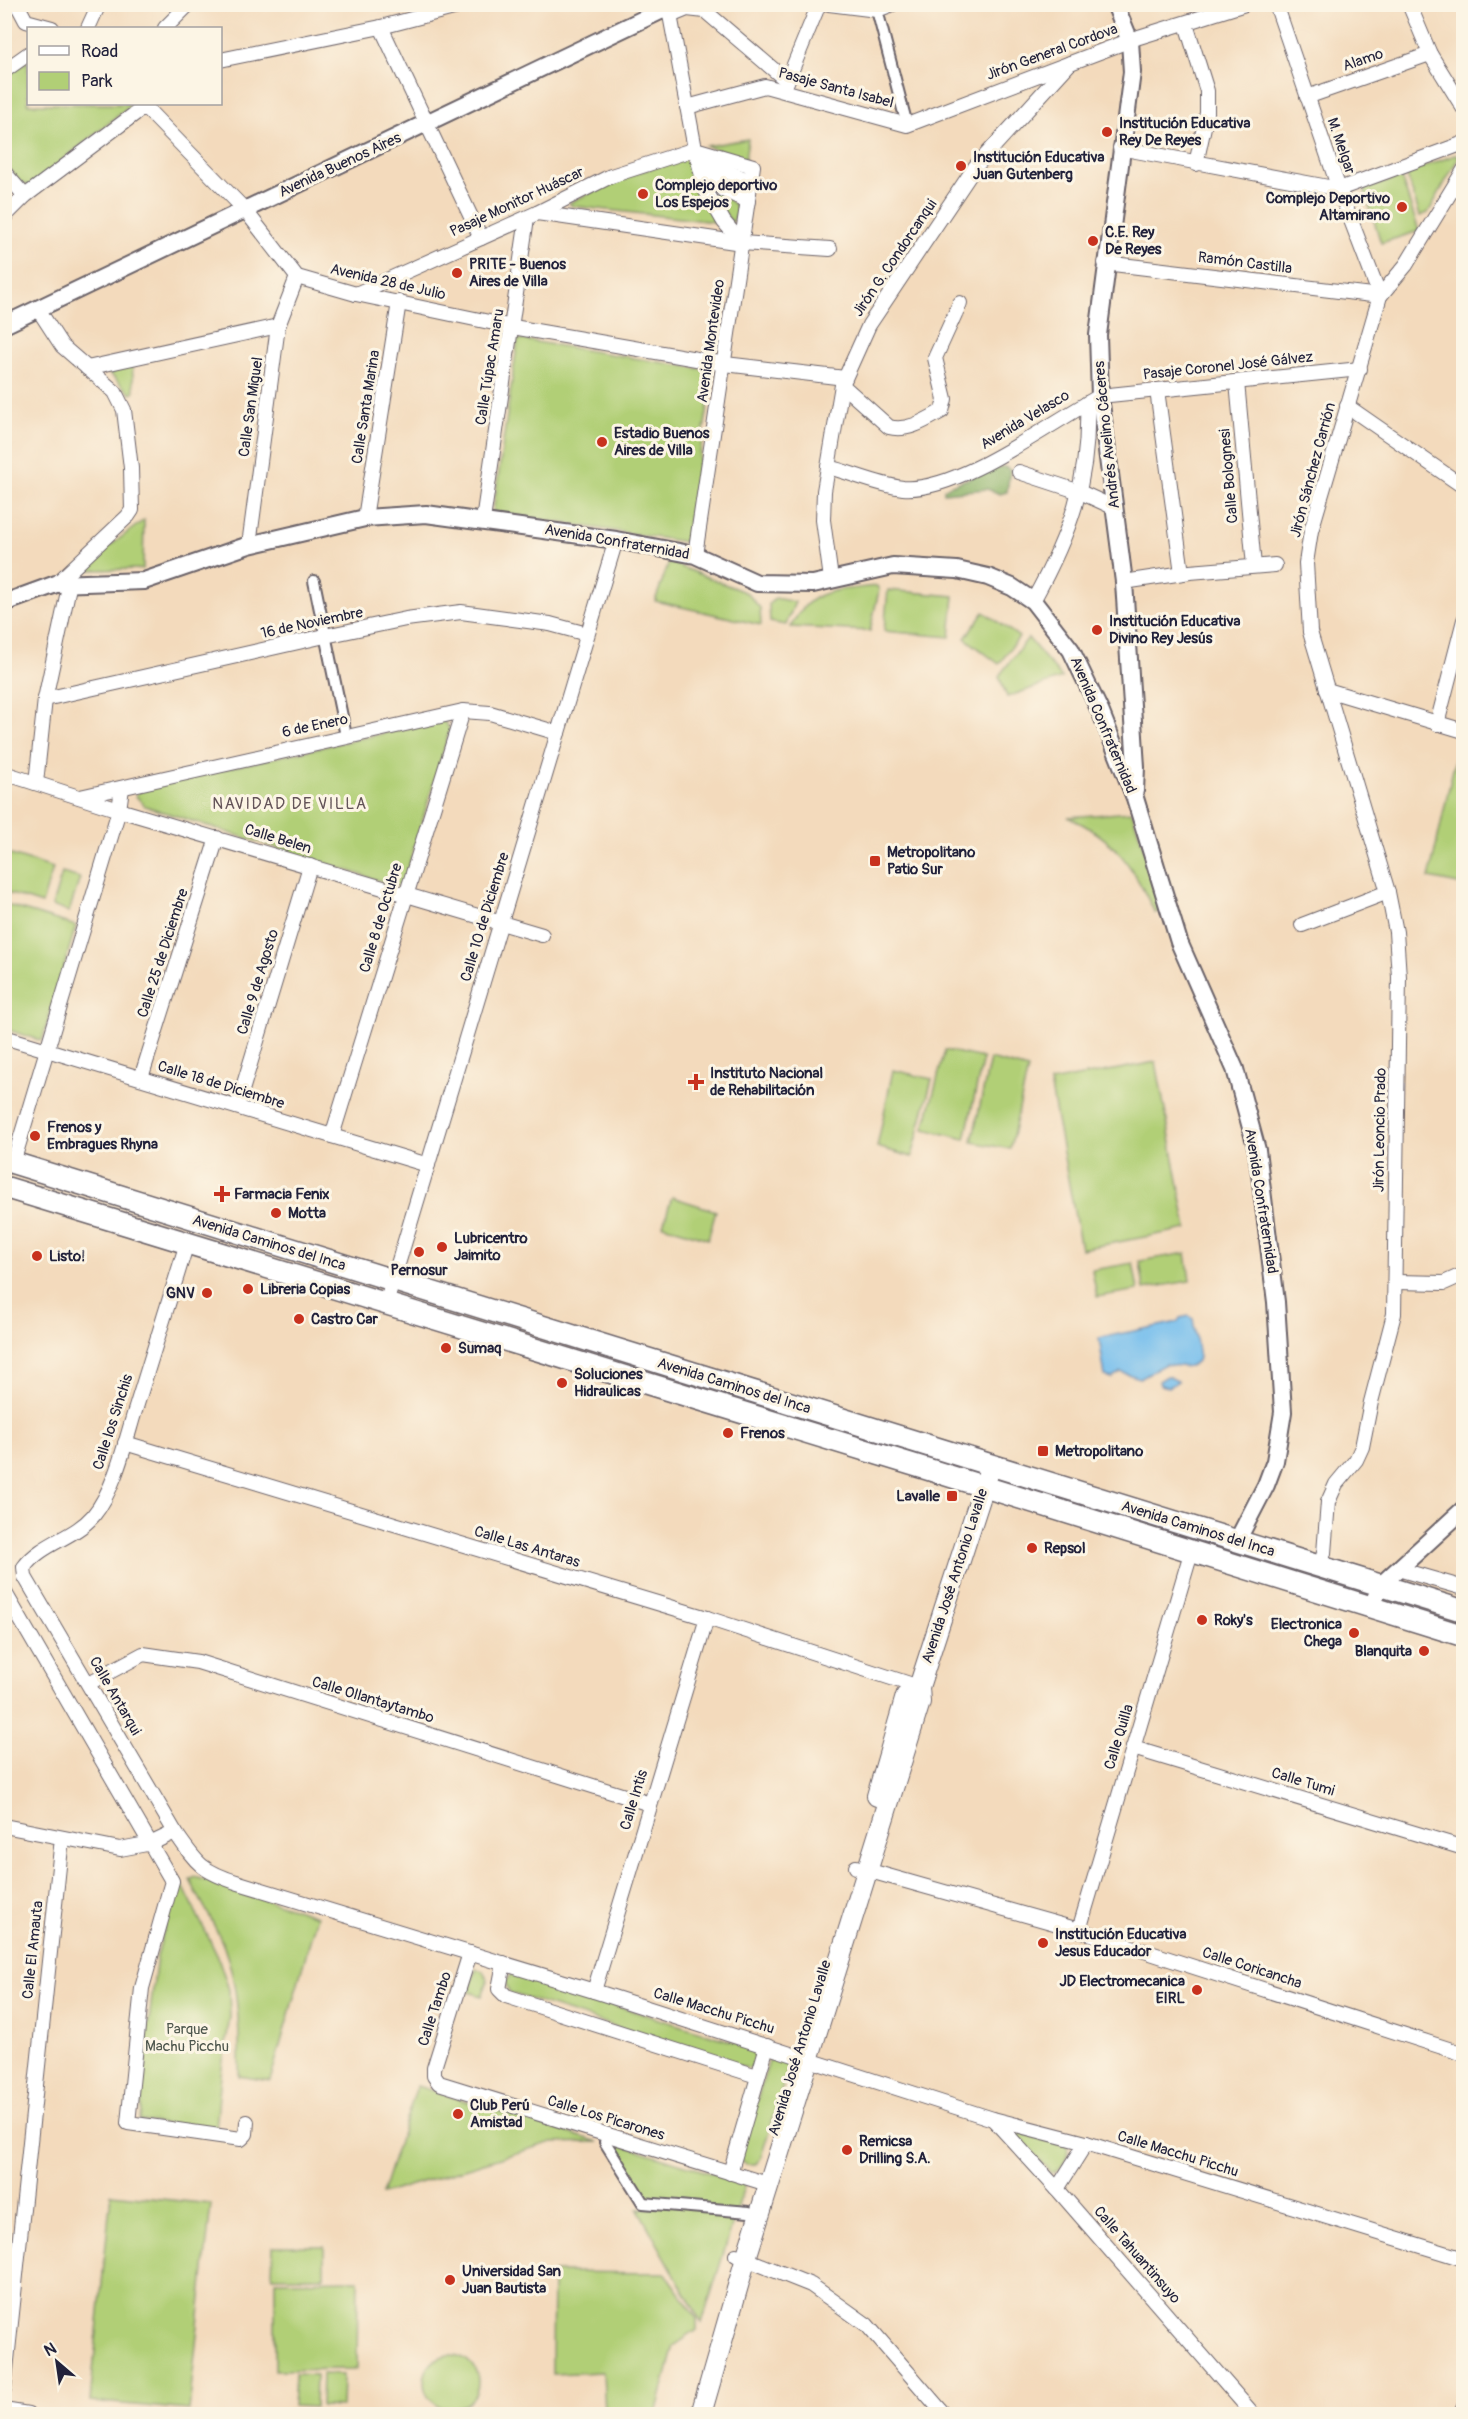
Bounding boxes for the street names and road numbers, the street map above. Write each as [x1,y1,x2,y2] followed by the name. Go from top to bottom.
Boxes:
[984,19,1120,85] street label: Jirón General Cordova
[1340,44,1386,76] street label: Alamo
[776,63,896,113] street label: Pasaje Santa Isabel
[1322,115,1360,177] street label: M. Melgar
[276,128,405,202] street label: Avenida Buenos Aires
[447,162,588,241] street label: Pasaje Monitor Huáscar
[849,195,942,320] street label: Jirón G. Condorcanqui
[1197,248,1293,278] street label: Ramón Castilla
[328,259,448,305] street label: Avenida 28 de Julio
[693,278,729,404] street label: Avenida Montevideo
[471,307,509,427] street label: Calle Túpac Amaru
[1142,348,1314,384] street label: Pasaje Coronel José Gálvez
[348,349,384,465] street label: Calle Santa Marina
[235,356,267,458] street label: Calle San Miguel
[1090,360,1124,510] street label: Andrés Avelino Cáceres
[977,386,1073,454] street label: Avenida Velasco
[1286,400,1340,540] street label: Jirón Sánchez Carrión
[1215,428,1243,524] street label: Calle Bolognesi
[543,520,691,564] street label: Avenida Confraternidad
[259,603,365,643] street label: 16 de Noviembre
[1066,654,1140,796] street label: Avenida Confraternidad
[280,710,350,742] street label: 6 de Enero
[242,820,314,858] street label: Calle Belen
[456,849,514,984] street label: Calle 10 de Diciembre
[355,860,407,975] street label: Calle 8 de Octubre
[133,885,193,1020] street label: Calle 25 de Diciembre
[233,927,283,1037] street label: Calle 9 de Agosto
[155,1057,287,1113] street label: Calle 18 de Diciembre
[1369,1068,1391,1192] street label: Jirón Leoncio Prado
[1240,1127,1282,1275] street label: Avenida Confraternidad
[190,1211,348,1275] street label: Avenida Caminos del Inca
[655,1354,813,1418] street label: Avenida Caminos del Inca
[89,1371,138,1472] street label: Calle los Sinchis
[918,1486,992,1666] street label: Avenida José Antonio Lavalle
[1119,1497,1277,1561] street label: Avenida Caminos del Inca
[472,1522,582,1572] street label: Calle Las Antaras
[85,1653,145,1739] street label: Calle Antarqui
[310,1672,436,1728] street label: Calle Ollantaytambo
[1100,1702,1138,1772] street label: Calle Quilla
[1269,1763,1337,1801] street label: Calle Tumi
[616,1767,652,1832] street label: Calle Intis
[18,1900,48,2000] street label: Calle El Amauta
[1200,1943,1304,1993] street label: Calle Coricancha
[764,1957,836,2138] street label: Avenida José Antonio Lavalle
[414,1969,456,2049] street label: Calle Tambo
[651,1984,777,2038] street label: Calle Macchu Picchu
[545,2091,667,2145] street label: Calle Los Picarones
[1115,2127,1241,2181] street label: Calle Macchu Picchu
[1089,2202,1185,2308] street label: Calle Tahuantinsuyo

